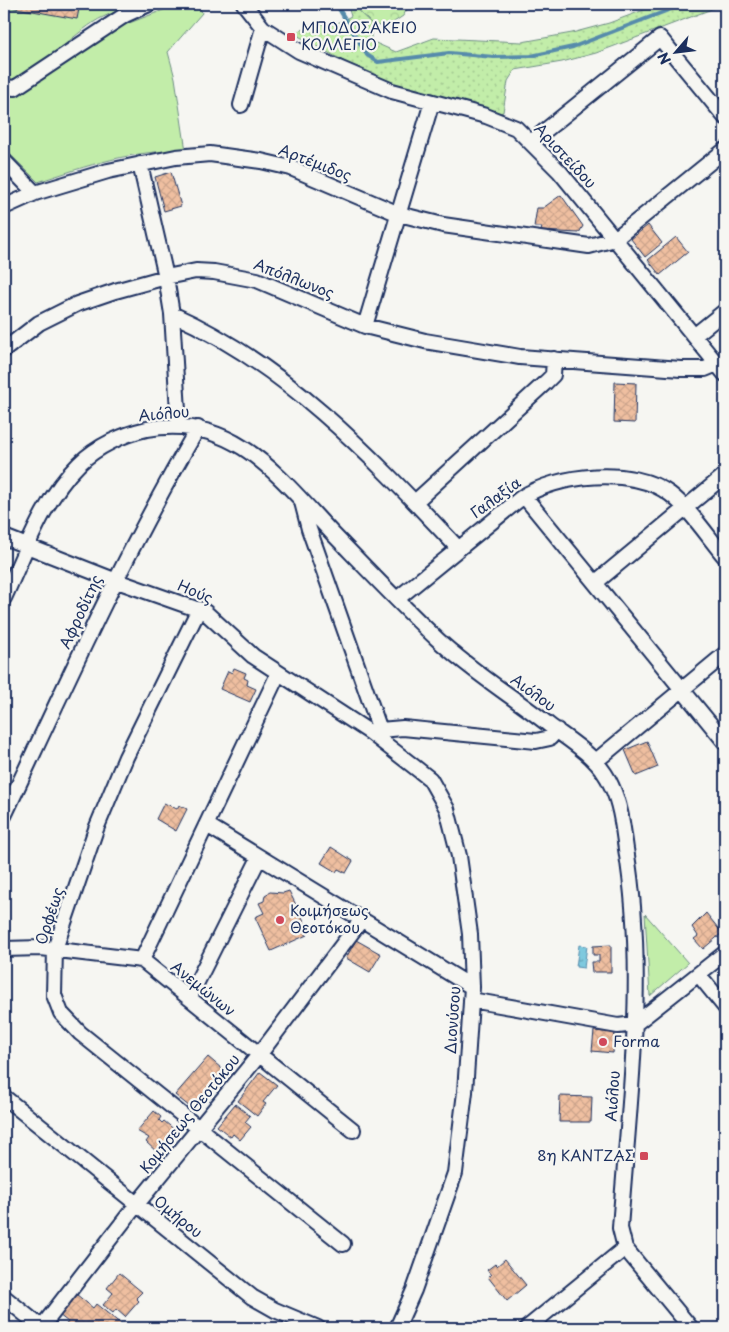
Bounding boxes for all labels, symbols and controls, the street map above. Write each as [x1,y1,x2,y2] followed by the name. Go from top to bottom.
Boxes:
[301,15,417,55] place label: ΜΠΟΔΟΣΑΚΕΙΟ ΚΟΛΛΕΓΙΟ
[652,28,702,78] north arrow
[285,31,297,43] marker: ΜΠΟΔΟΣΑΚΕΙΟ ΚΟΛΛΕΓΙΟ
[652,49,676,68] text: N
[530,117,603,193] street label: Αριστείδου
[276,137,356,186] street label: Αρτέμιδος
[251,252,338,304] street label: Απόλλωνος
[137,399,190,426] street label: Αιόλου
[465,470,525,523] street label: Γαλαξία
[52,570,107,652] street label: Αφροδίτης
[174,573,217,608] street label: Ηούς
[506,667,561,716] street label: Αιόλου
[28,884,69,947] street label: Ορφέως
[290,898,369,938] place label: Κοιμήσεως Θεοτόκου
[274,914,286,926] marker: Κοιμήσεως Θεοτόκου
[167,955,241,1021] street label: Ανεμώνων
[438,985,465,1054] street label: Διονύσου
[613,1029,660,1052] place label: Forma
[597,1036,609,1048] marker: Forma
[133,1048,244,1178] street label: Κομήσεως Θεοτόκου
[598,1070,625,1122] street label: Αιόλου
[537,1143,634,1166] place label: 8η ΚΑΝΤΖΑΣ
[638,1150,650,1162] marker: 8η ΚΑΝΤΖΑΣ
[150,1189,208,1243] street label: Ομήρου

